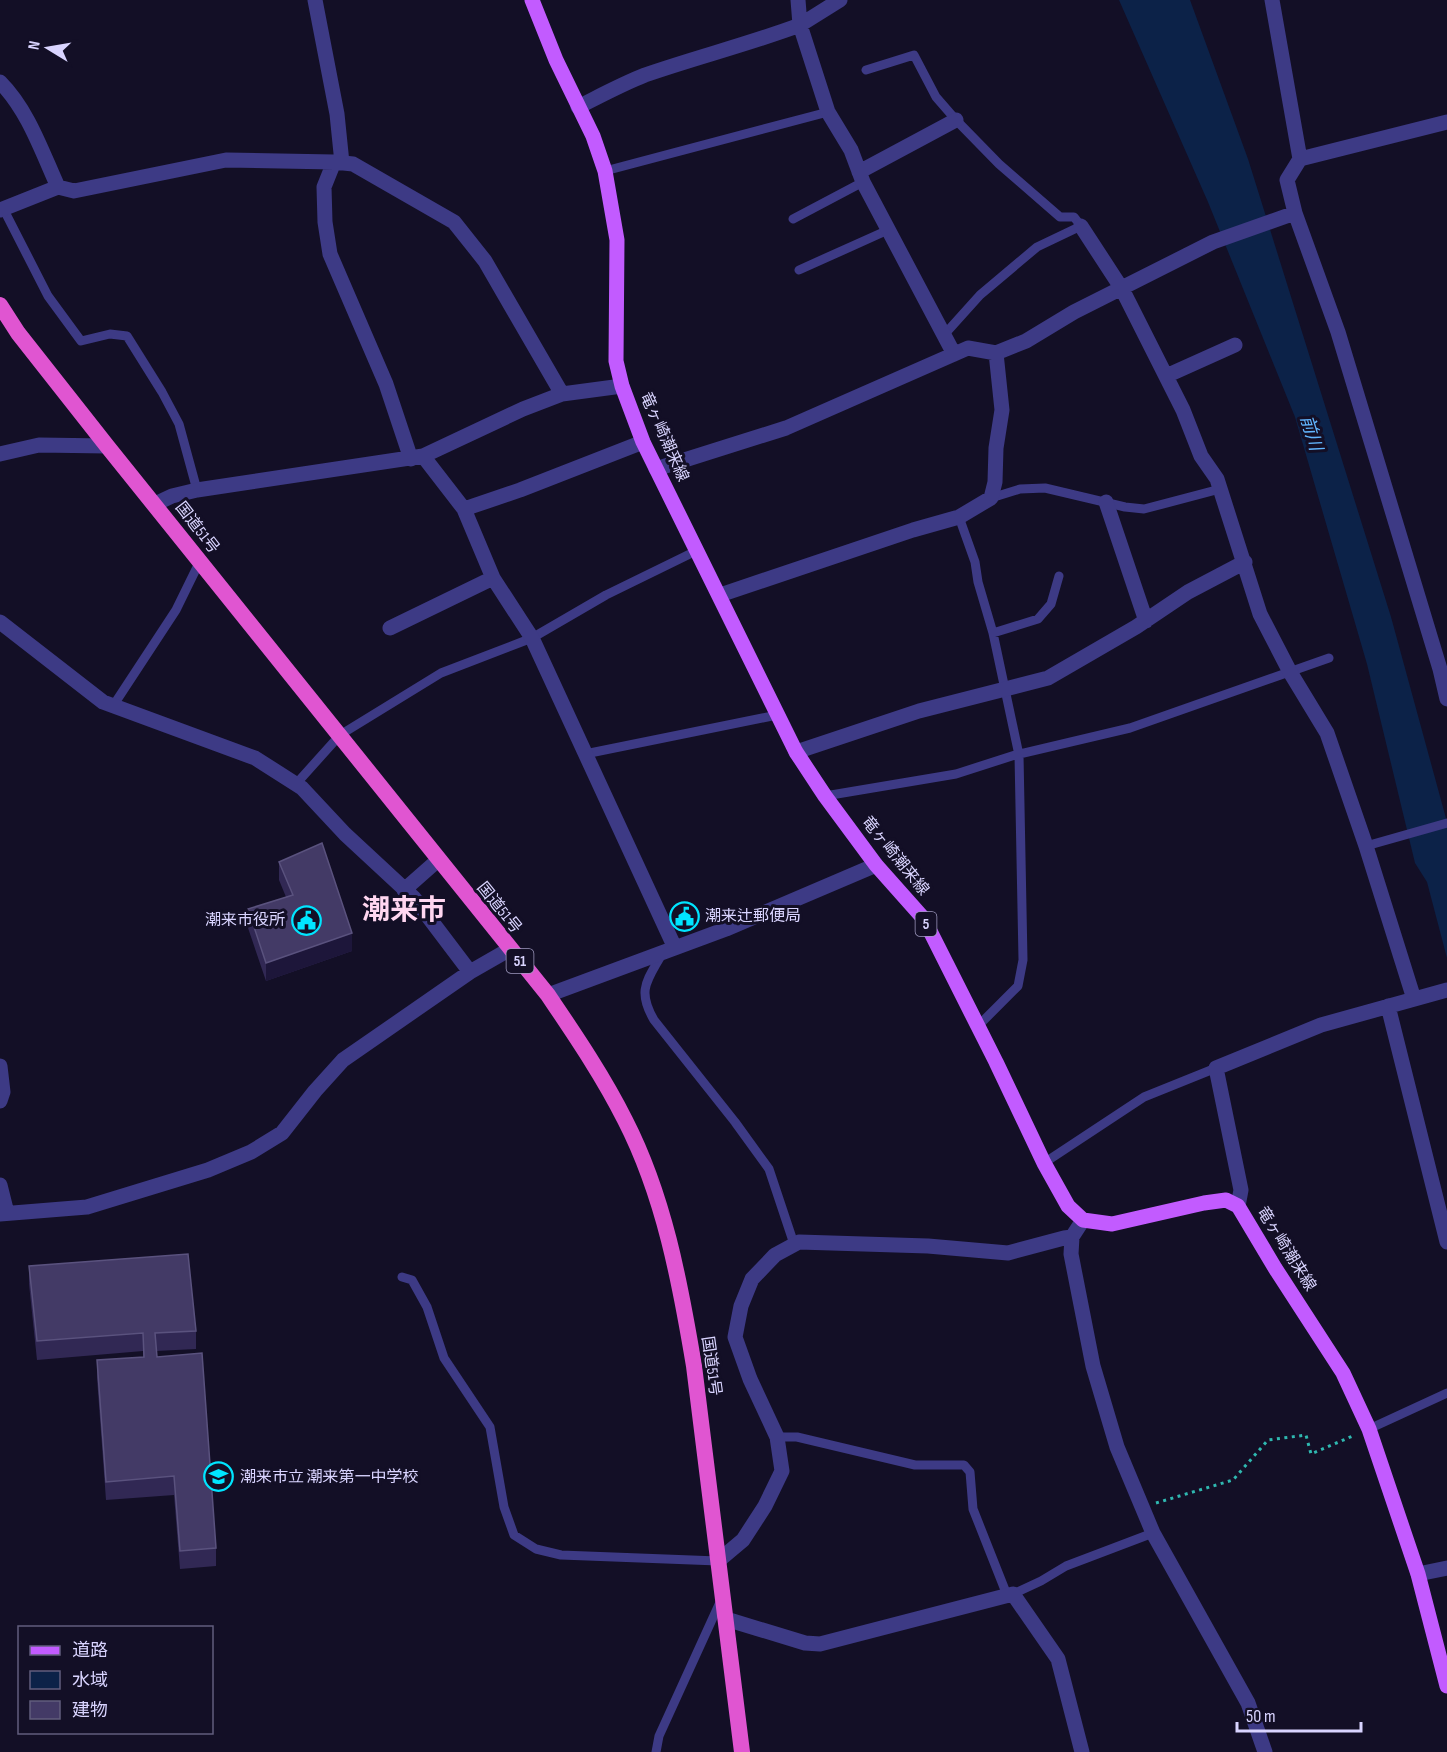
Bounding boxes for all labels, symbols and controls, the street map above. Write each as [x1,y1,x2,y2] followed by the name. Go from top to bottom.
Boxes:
[18,18,78,78] north arrow
[25,39,45,51] text: N
[636,389,692,485] street label: 竜ヶ崎潮来線
[1296,413,1327,455] water label: 前川
[171,498,223,558] street label: 国道51号
[857,813,933,899] street label: 竜ヶ崎潮来線
[473,879,525,937] street label: 国道51号
[362,894,446,927] district label: 潮来市
[668,900,700,932] public building icon: 潮来辻郵便局
[290,904,322,936] public building icon: 潮来市役所
[705,907,801,926] place label: 潮来辻郵便局
[205,911,285,930] place label: 潮来市役所
[916,912,936,936] road number: 5
[506,949,534,973] road number: 51
[1253,1203,1319,1295] street label: 竜ヶ崎潮来線
[697,1335,725,1397] street label: 国道51号
[203,1461,235,1493] school or university icon: 潮来市立 潮来第一中学校
[240,1468,419,1487] place label: 潮来市立 潮来第一中学校
[18,1626,213,1734] legend
[72,1640,108,1661] text: 道路
[72,1670,108,1691] text: 水域
[1237,1695,1362,1733] scale bar
[72,1700,108,1721] text: 建物
[1246,1706,1276,1727] text: 50 m

